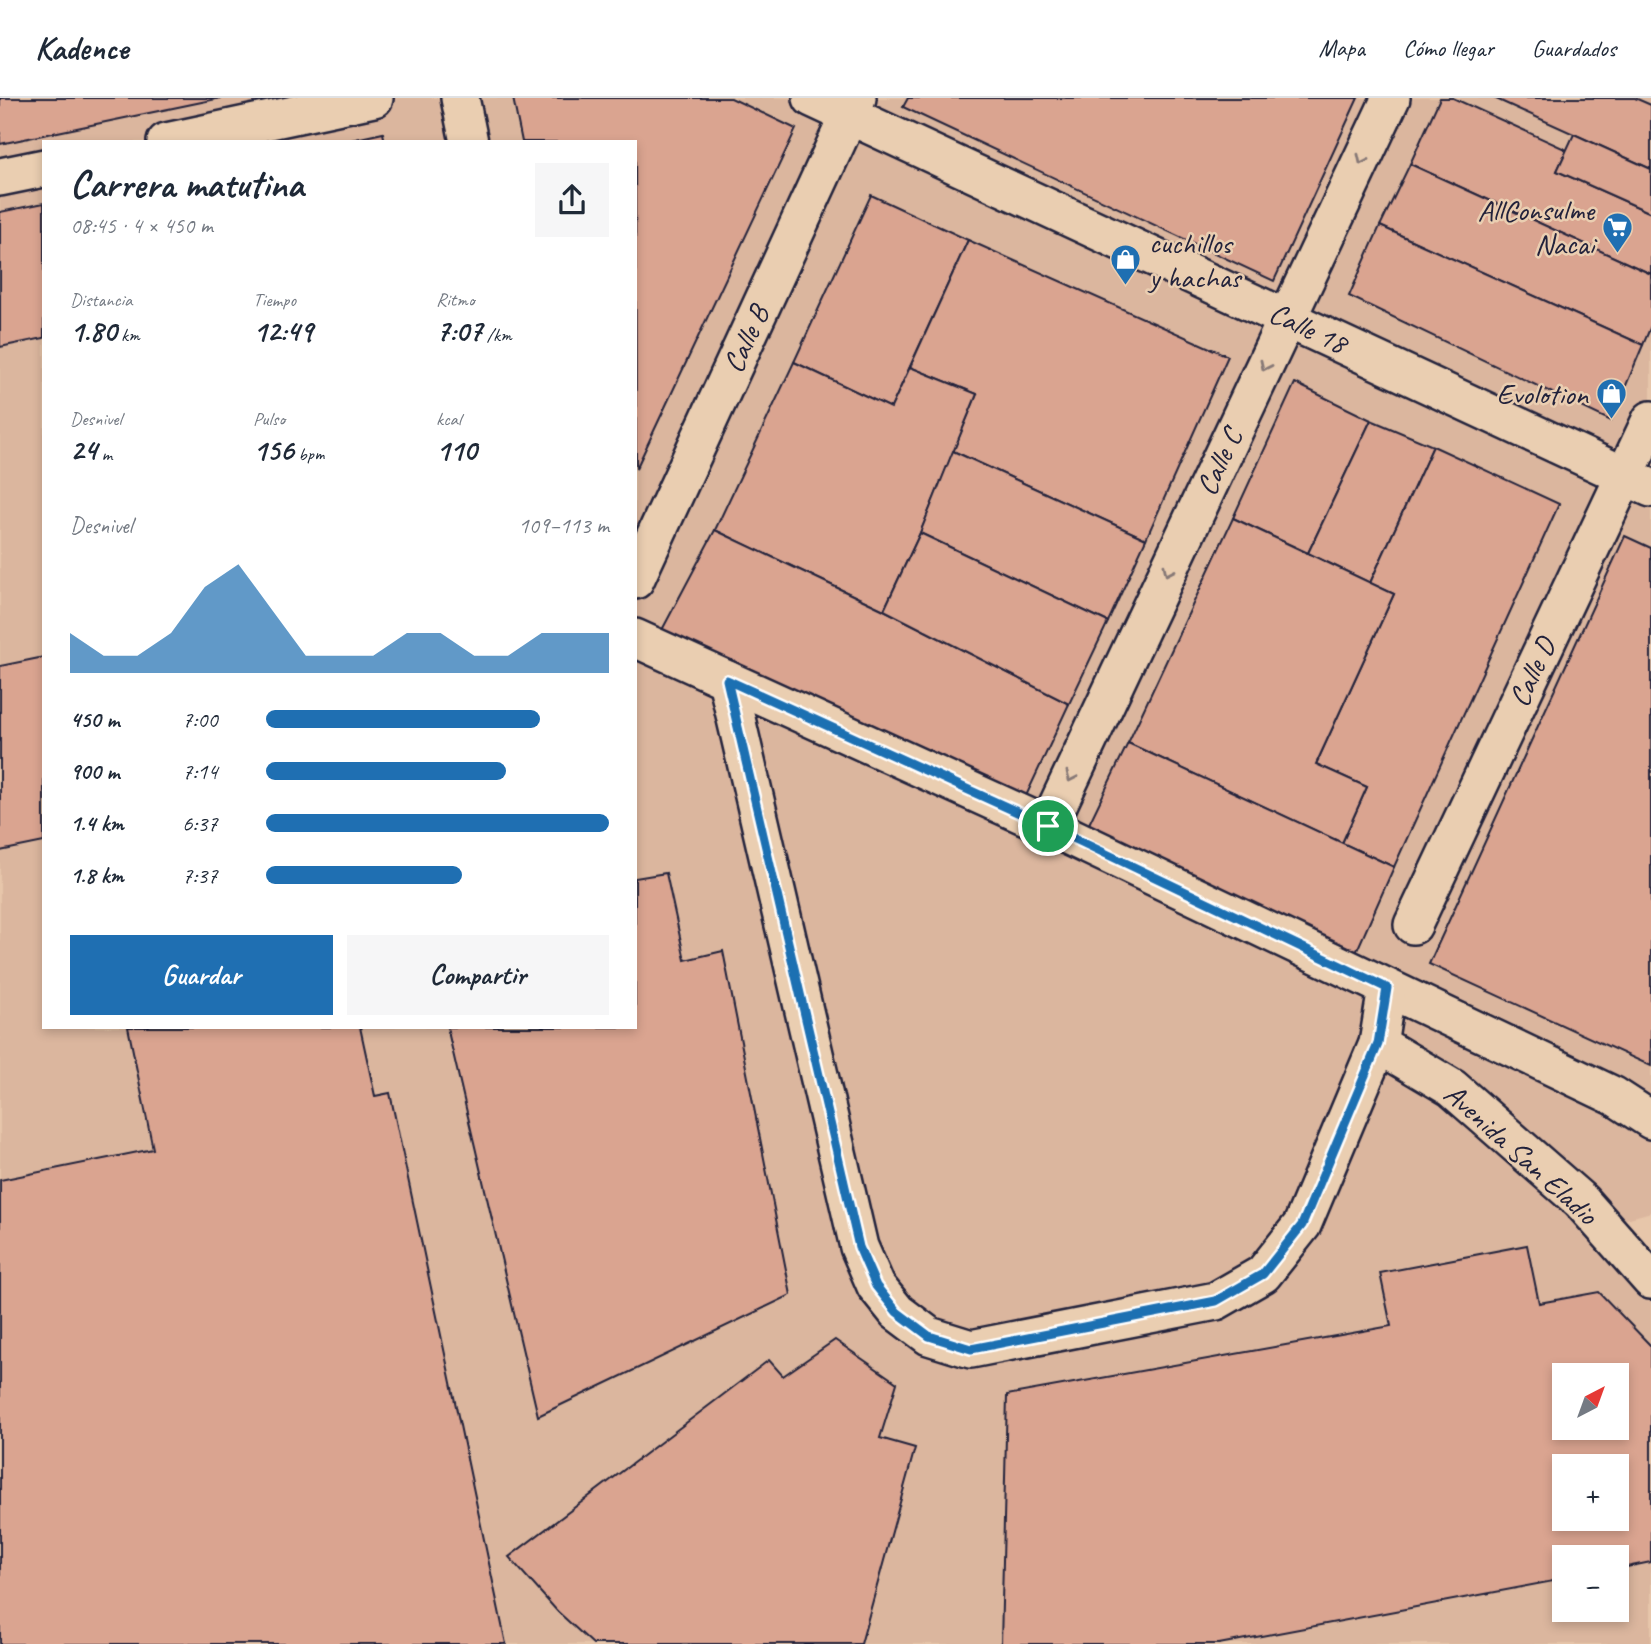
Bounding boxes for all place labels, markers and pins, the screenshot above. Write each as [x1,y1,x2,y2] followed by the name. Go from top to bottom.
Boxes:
[1478,191,1597,263] place label: AllConsulme Nacai
[1600,210,1634,254] supermarket icon: AllConsulme Nacai
[1147,224,1243,296] place label: cuchillos y hachas
[1109,243,1143,287] shop icon: cuchillos y hachas
[1497,375,1589,413] place label: Evolotion
[1594,377,1628,421] shop icon: Evolotion
[1018,796,1078,856] pin

